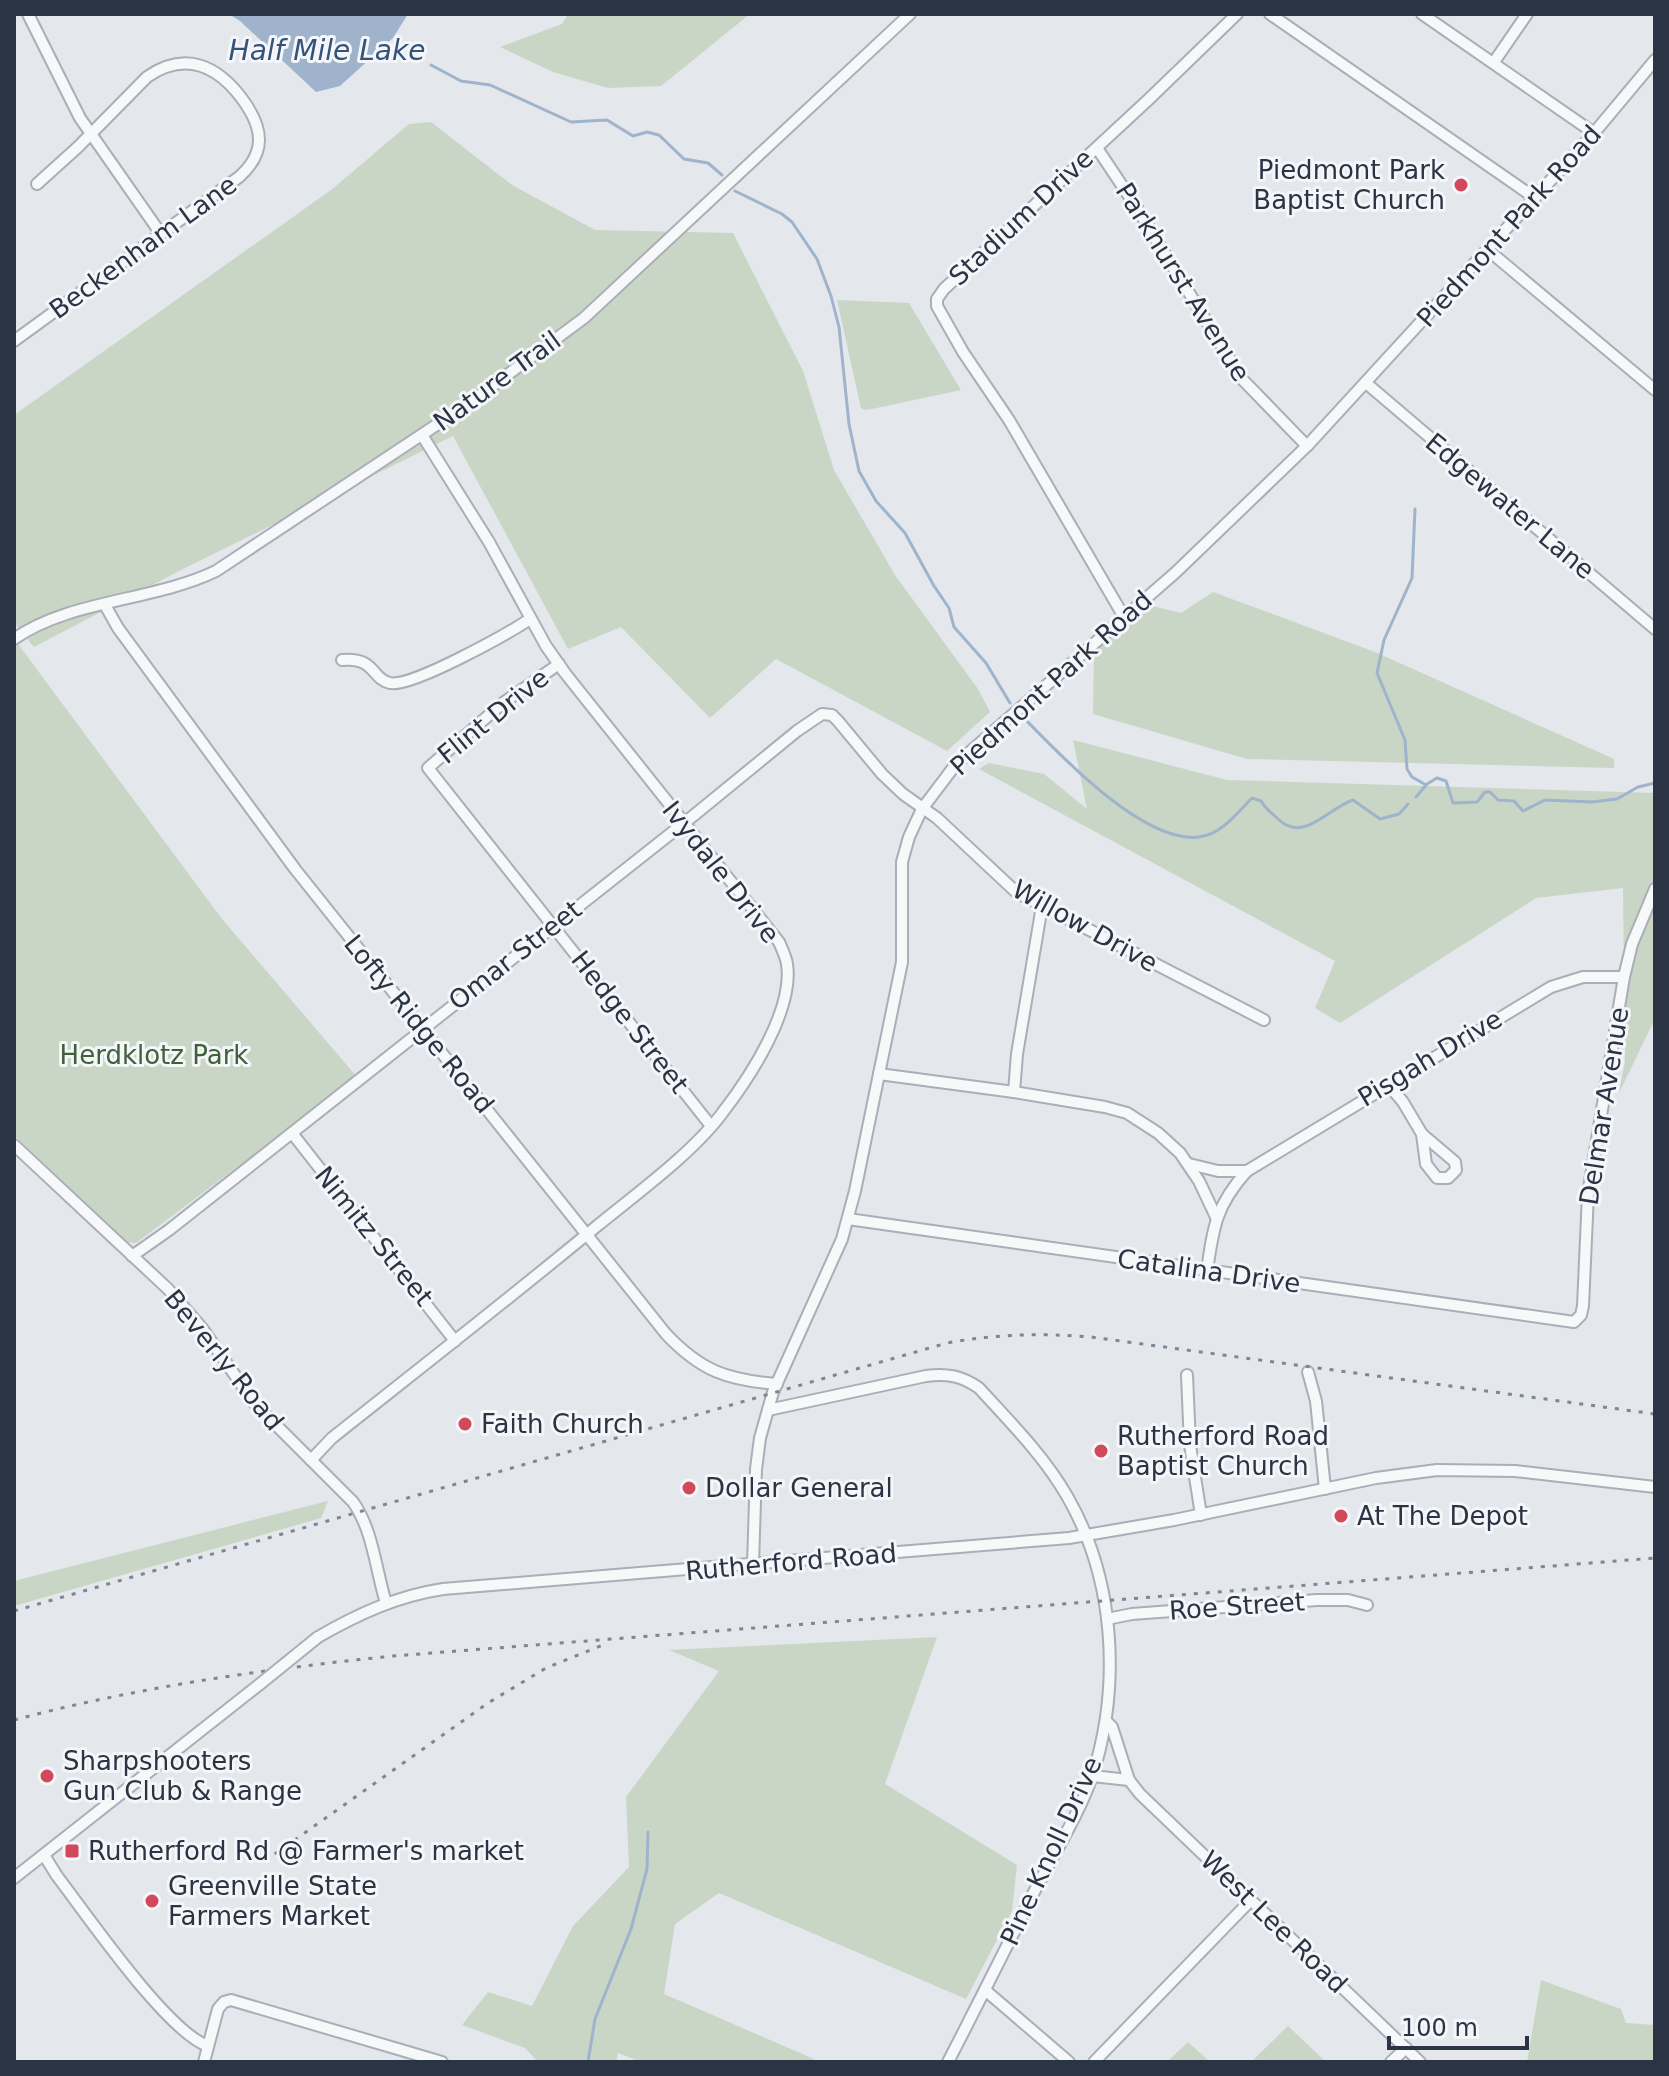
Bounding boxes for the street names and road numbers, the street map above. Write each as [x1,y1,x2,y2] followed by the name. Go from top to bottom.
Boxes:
[1411,119,1607,333] street label: Piedmont Park Road
[943,143,1099,291] street label: Stadium Drive
[44,169,242,325] street label: Beckenham Lane
[1110,177,1256,387] street label: Parkhurst Avenue
[428,325,566,437] street label: Nature Trail
[1420,427,1600,585] street label: Edgewater Lane
[944,585,1158,781] street label: Piedmont Park Road
[432,662,554,770] street label: Flint Drive
[656,795,786,949] street label: Ivydale Drive
[1007,874,1163,978] street label: Willow Drive
[443,894,587,1016] street label: Omar Street
[338,929,500,1119] street label: Lofty Ridge Road
[565,945,695,1099] street label: Hedge Street
[1353,1003,1507,1113] street label: Pisgah Drive
[1574,1005,1634,1207] street label: Delmar Avenue
[309,1160,439,1312] street label: Nimitz Street
[1115,1243,1303,1299] street label: Catalina Drive
[158,1284,290,1436] street label: Beverly Road
[684,1538,898,1586] street label: Rutherford Road
[1168,1586,1306,1626] street label: Roe Street
[994,1752,1108,1950] street label: Pine Knoll Drive
[1195,1845,1353,1999] street label: West Lee Road

